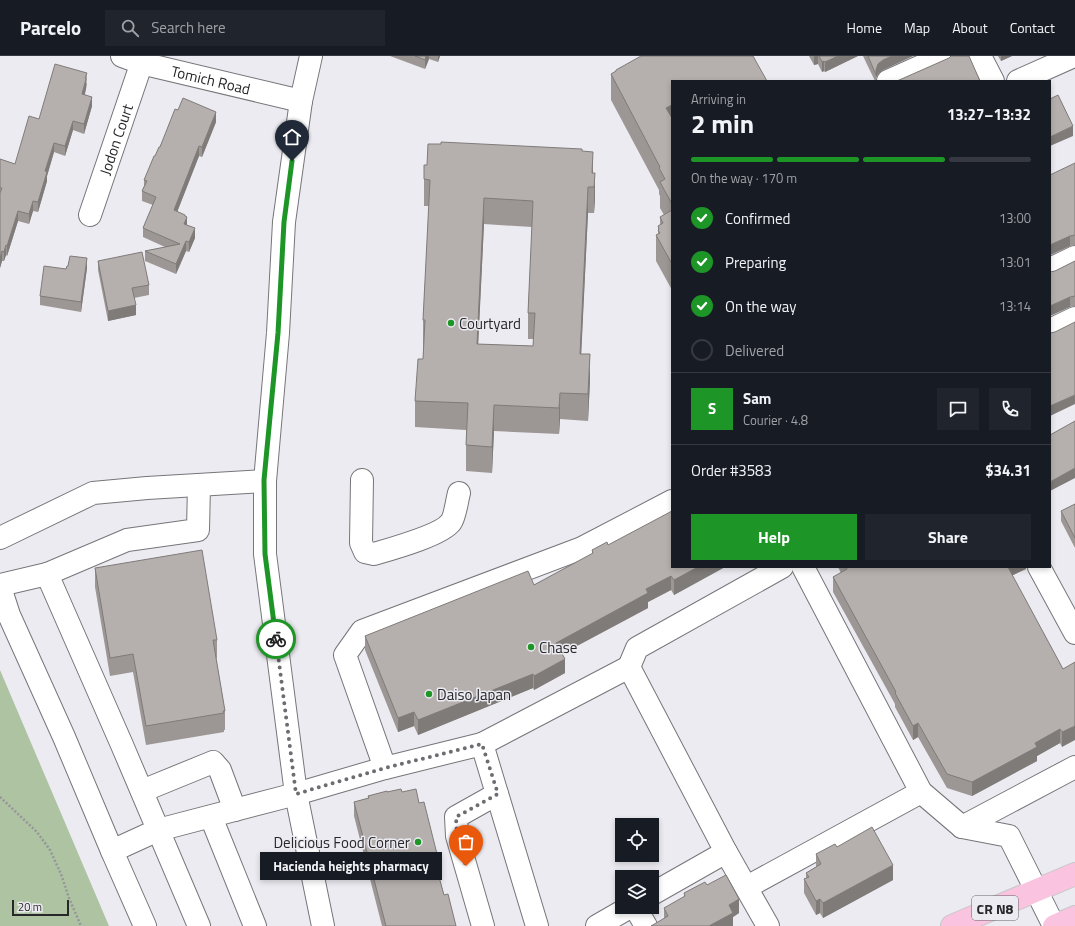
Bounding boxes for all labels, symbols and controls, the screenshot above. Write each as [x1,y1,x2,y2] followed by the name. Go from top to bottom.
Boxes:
[105,10,385,46] search box
[20,13,81,42] text: Parcelo
[151,16,226,39] text: Search here
[119,17,141,39] icon: search
[847,17,882,38] text: Home
[904,17,930,38] text: Map
[952,17,988,38] text: About
[1010,17,1055,38] text: Contact
[169,59,253,100] street label: Tomich Road
[691,89,746,109] text: Arriving in
[93,100,139,178] street label: Jodon Court
[947,103,1031,126] text: 13:27–13:32
[691,104,754,143] text: 2 min
[275,120,309,161] pin
[281,126,303,148] icon: home
[691,168,797,188] text: On the way · 170 m
[691,207,713,229] icon: check
[725,207,790,230] text: Confirmed
[999,208,1031,228] text: 13:00
[691,251,713,273] icon: check
[725,251,786,274] text: Preparing
[999,252,1031,272] text: 13:01
[691,295,713,317] icon: check
[725,295,797,318] text: On the way
[999,296,1031,316] text: 13:14
[459,312,521,335] place label: Courtyard
[446,318,456,328] marker: Courtyard
[725,339,784,362] text: Delivered
[743,387,771,410] text: Sam
[937,388,979,430] button: chat
[989,388,1031,430] button: phone
[708,397,716,420] text: S
[743,410,808,430] text: Courier · 4.8
[691,459,772,482] text: Order #3583
[985,459,1031,482] text: $34.31
[691,514,857,560] button: Help
[865,514,1031,560] button: Share
[256,619,296,659] courier
[265,628,287,650] icon: bike
[539,636,577,659] place label: Chase
[526,642,536,652] marker: Chase
[437,683,511,706] place label: Daiso Japan
[424,689,434,699] marker: Daiso Japan
[615,818,659,914] map controls
[615,818,659,862] button: locate
[449,825,483,866] pin
[273,831,410,854] place label: Delicious Food Corner
[455,831,477,853] icon: bag
[413,837,423,847] marker: Delicious Food Corner
[260,852,442,880] callout: Hacienda heights pharmacy
[273,856,429,876] text: Hacienda heights pharmacy
[615,870,659,914] button: layers
[972,896,1018,920] road number: CR N8
[12,898,69,917] scale bar
[18,899,42,915] text: 20 m

